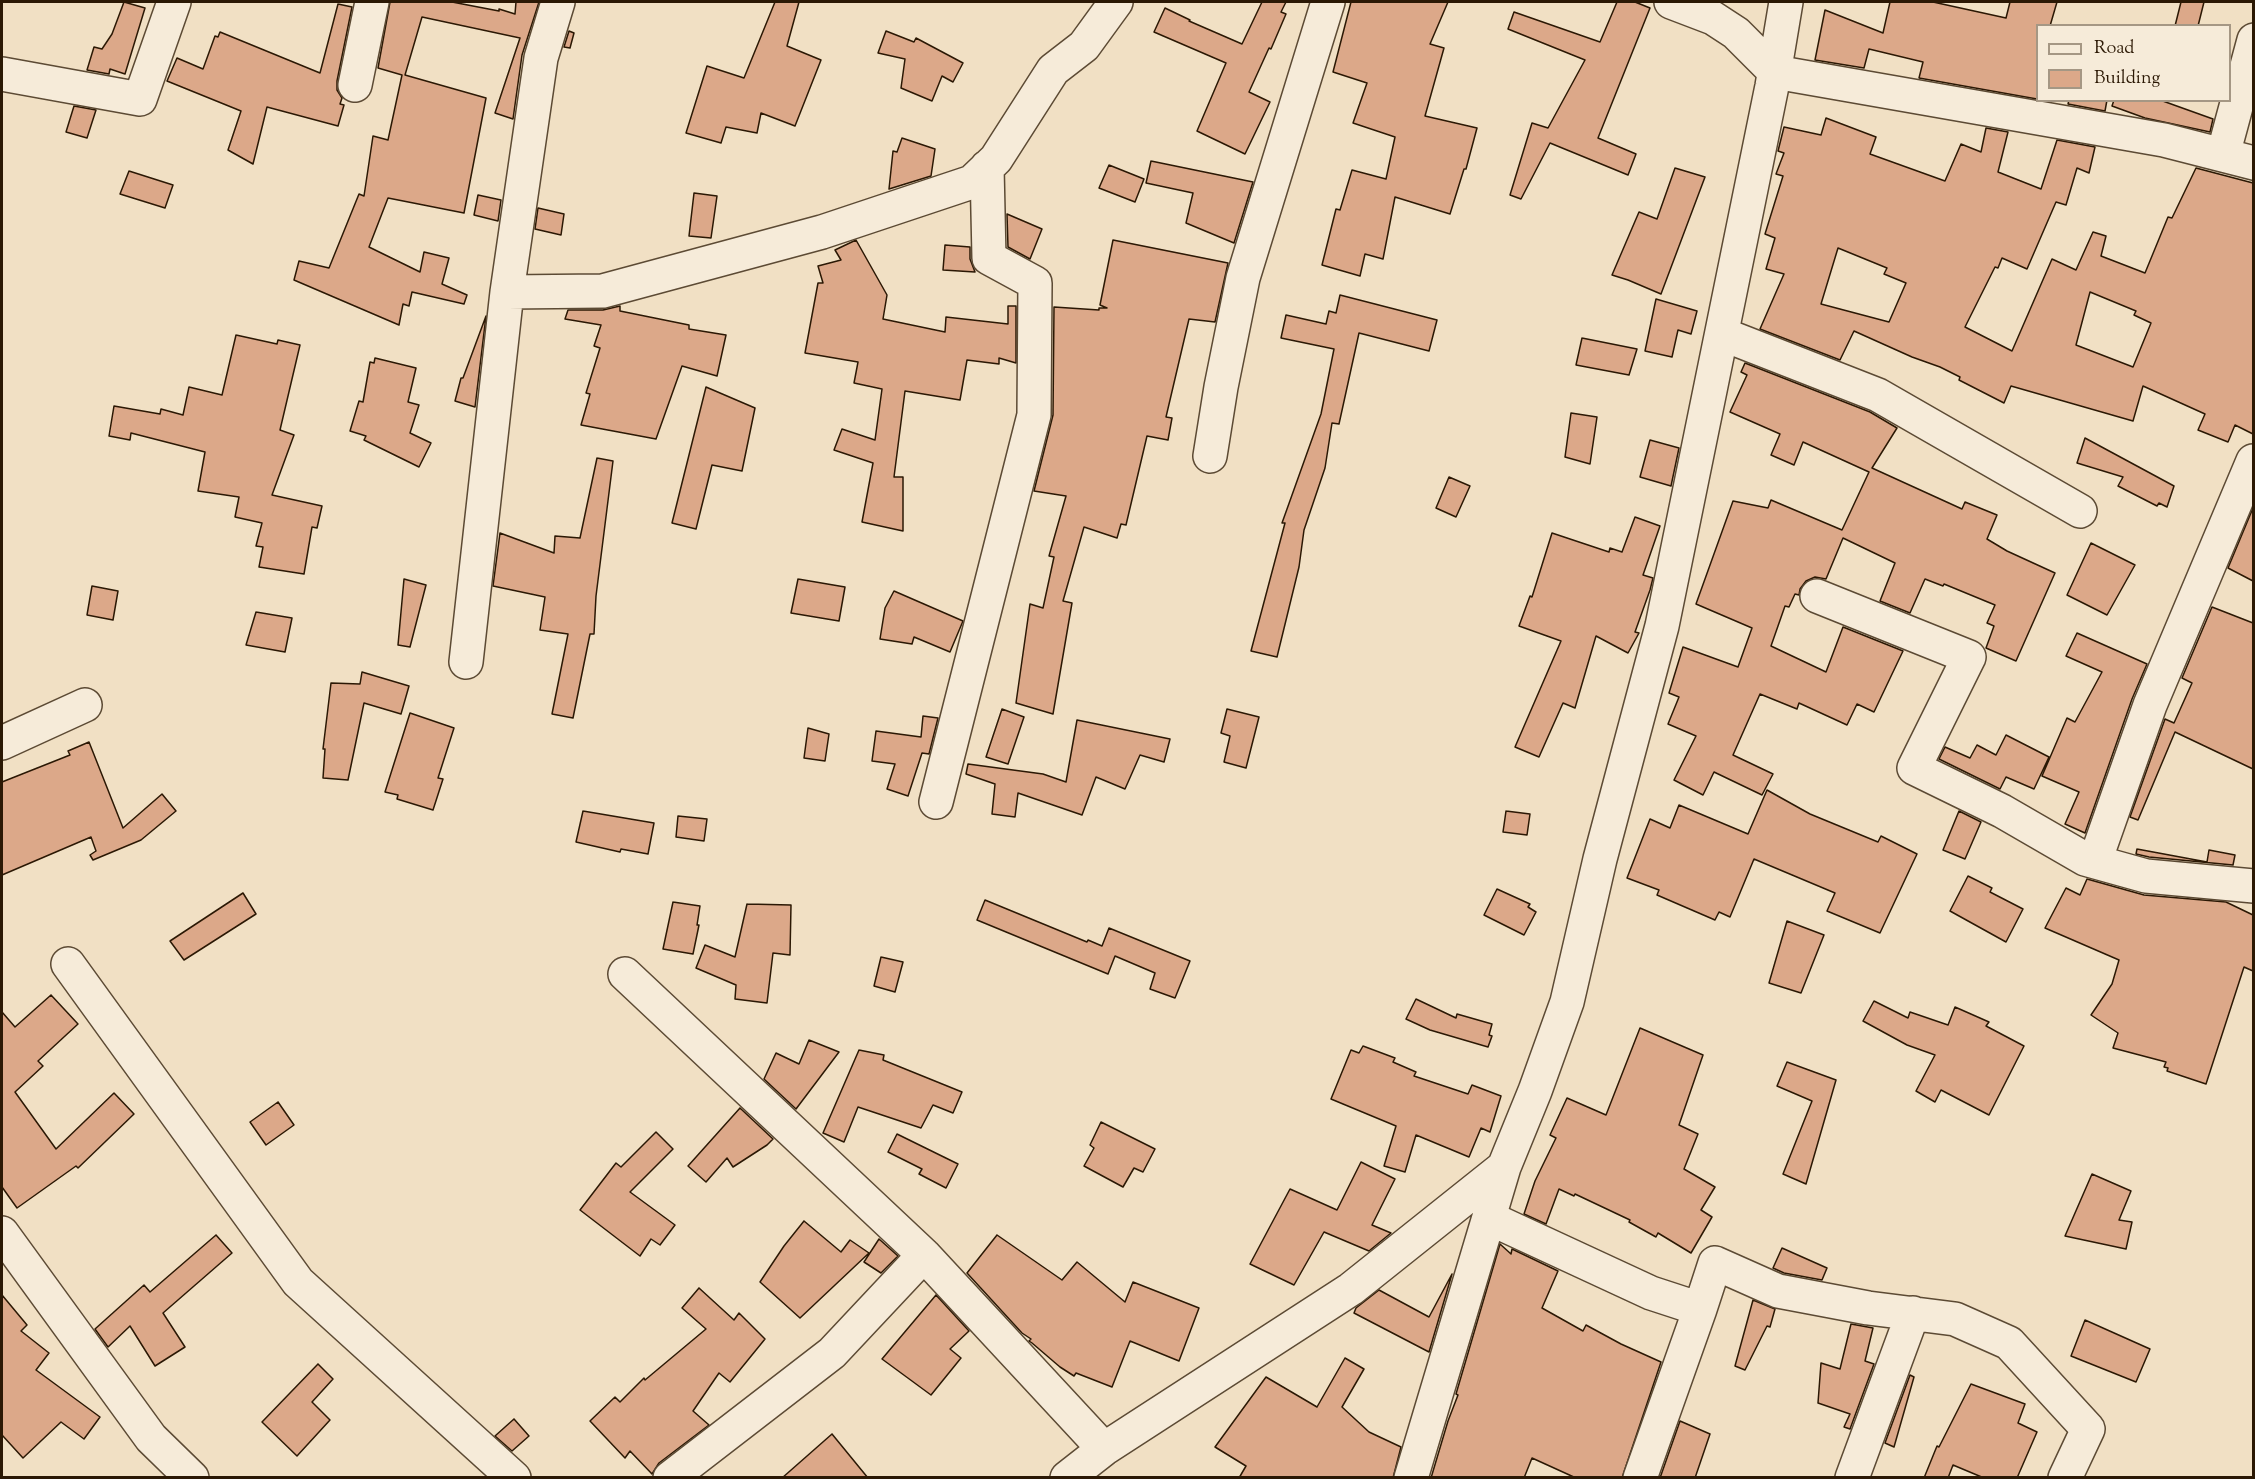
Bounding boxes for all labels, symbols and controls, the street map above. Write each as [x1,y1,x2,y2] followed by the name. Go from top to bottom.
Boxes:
[2036,24,2231,102] legend
[2094,36,2134,62] text: Road
[2094,66,2160,92] text: Building

